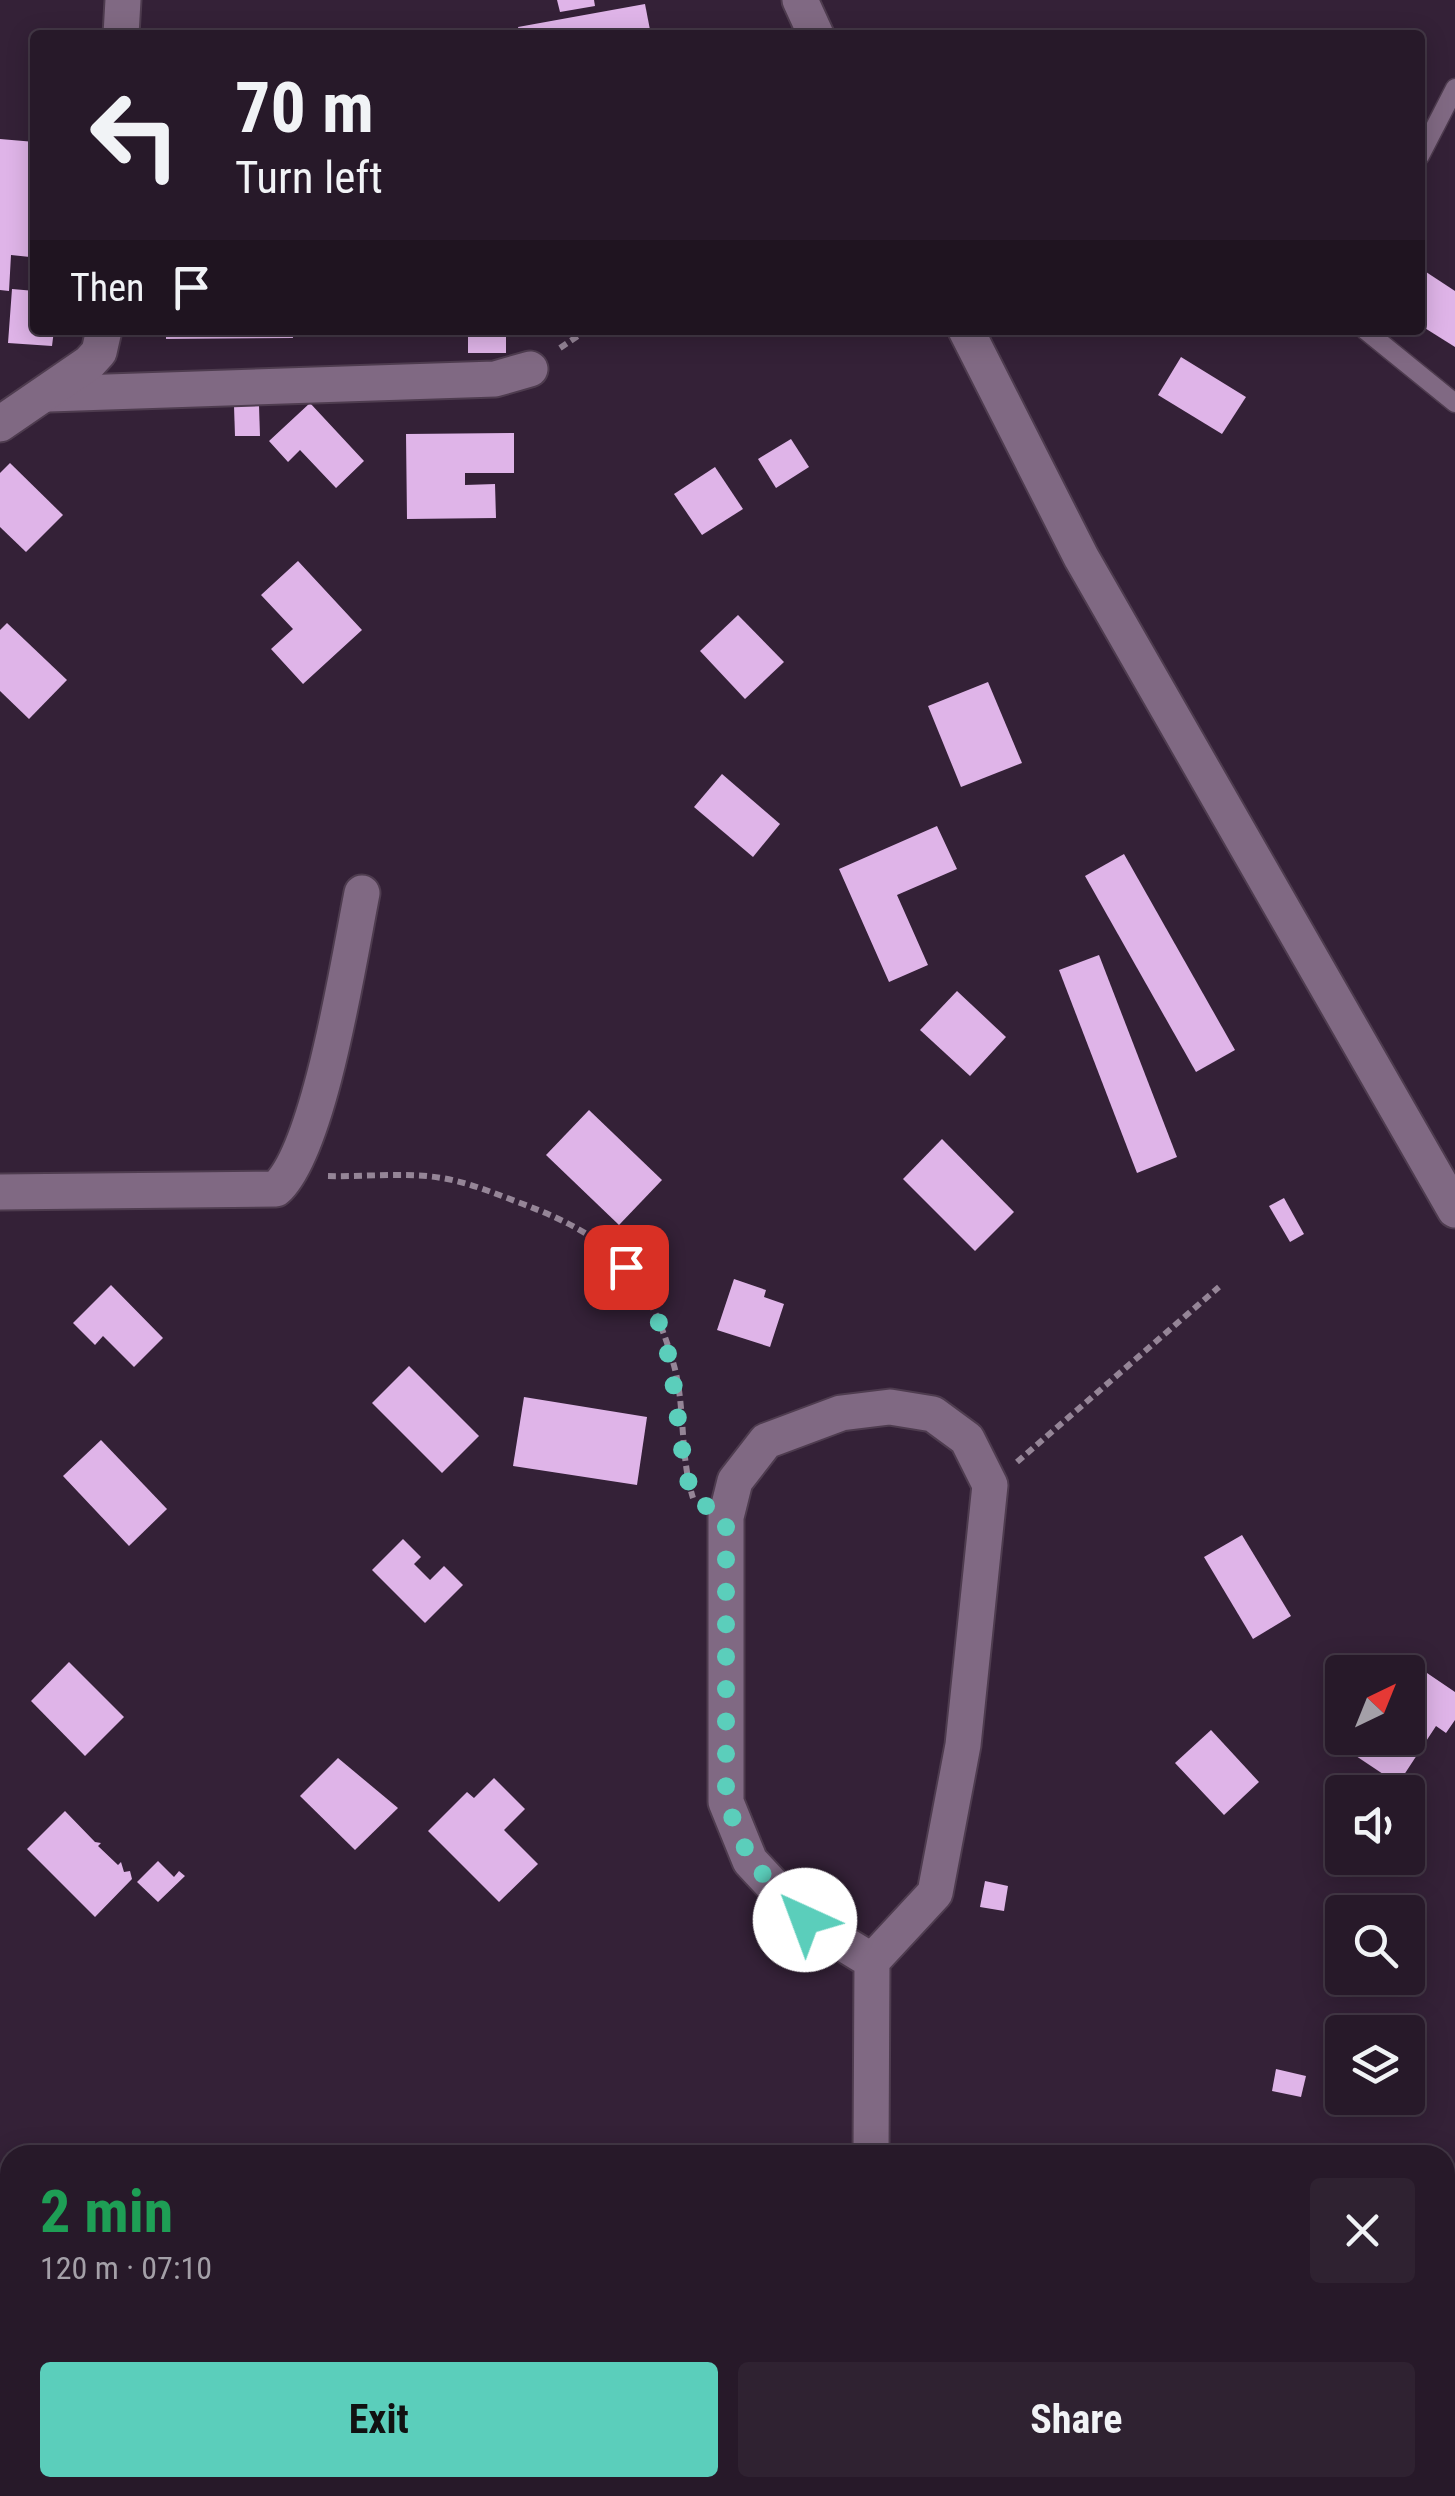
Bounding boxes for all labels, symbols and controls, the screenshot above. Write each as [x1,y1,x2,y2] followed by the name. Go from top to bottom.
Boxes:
[235,67,374,149] text: 70 m
[70,70,200,200] icon: left
[235,151,383,204] text: Turn left
[164,260,219,315] icon: arrive
[70,266,144,310] text: Then
[584,1225,669,1310] pin
[599,1240,654,1295] icon: arrive
[1325,1655,1425,1755] north arrow
[1325,1655,1425,2115] map controls
[1325,1775,1425,1875] button: sound
[753,1868,857,1972] position arrow
[1325,1895,1425,1995] button: search
[1325,2015,1425,2115] button: layers
[40,2176,173,2247] text: 2 min
[1310,2178,1415,2283] button: close
[40,2249,212,2287] text: 120 m · 07:10
[40,2362,718,2477] button: Exit
[738,2362,1415,2477] button: Share

